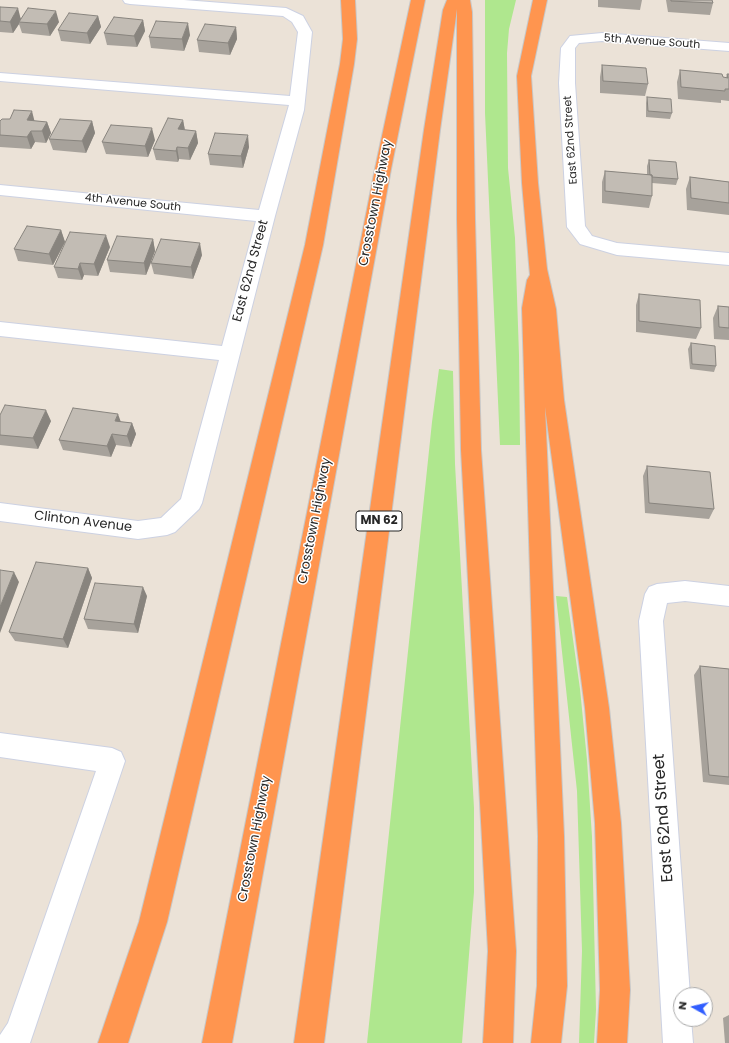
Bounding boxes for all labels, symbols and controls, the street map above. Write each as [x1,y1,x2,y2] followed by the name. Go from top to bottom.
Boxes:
[603,32,701,52] street label: 5th Avenue South
[561,95,581,185] street label: East 62nd Street
[356,139,396,267] street label: Crosstown Highway
[84,191,182,215] street label: 4th Avenue South
[230,218,272,324] street label: East 62nd Street
[295,457,335,585] street label: Crosstown Highway
[33,508,133,536] street label: Clinton Avenue
[356,511,402,531] road number: MN 62
[650,753,678,883] street label: East 62nd Street
[235,775,275,903] street label: Crosstown Highway
[673,987,713,1027] north arrow
[674,1000,691,1011] text: N

